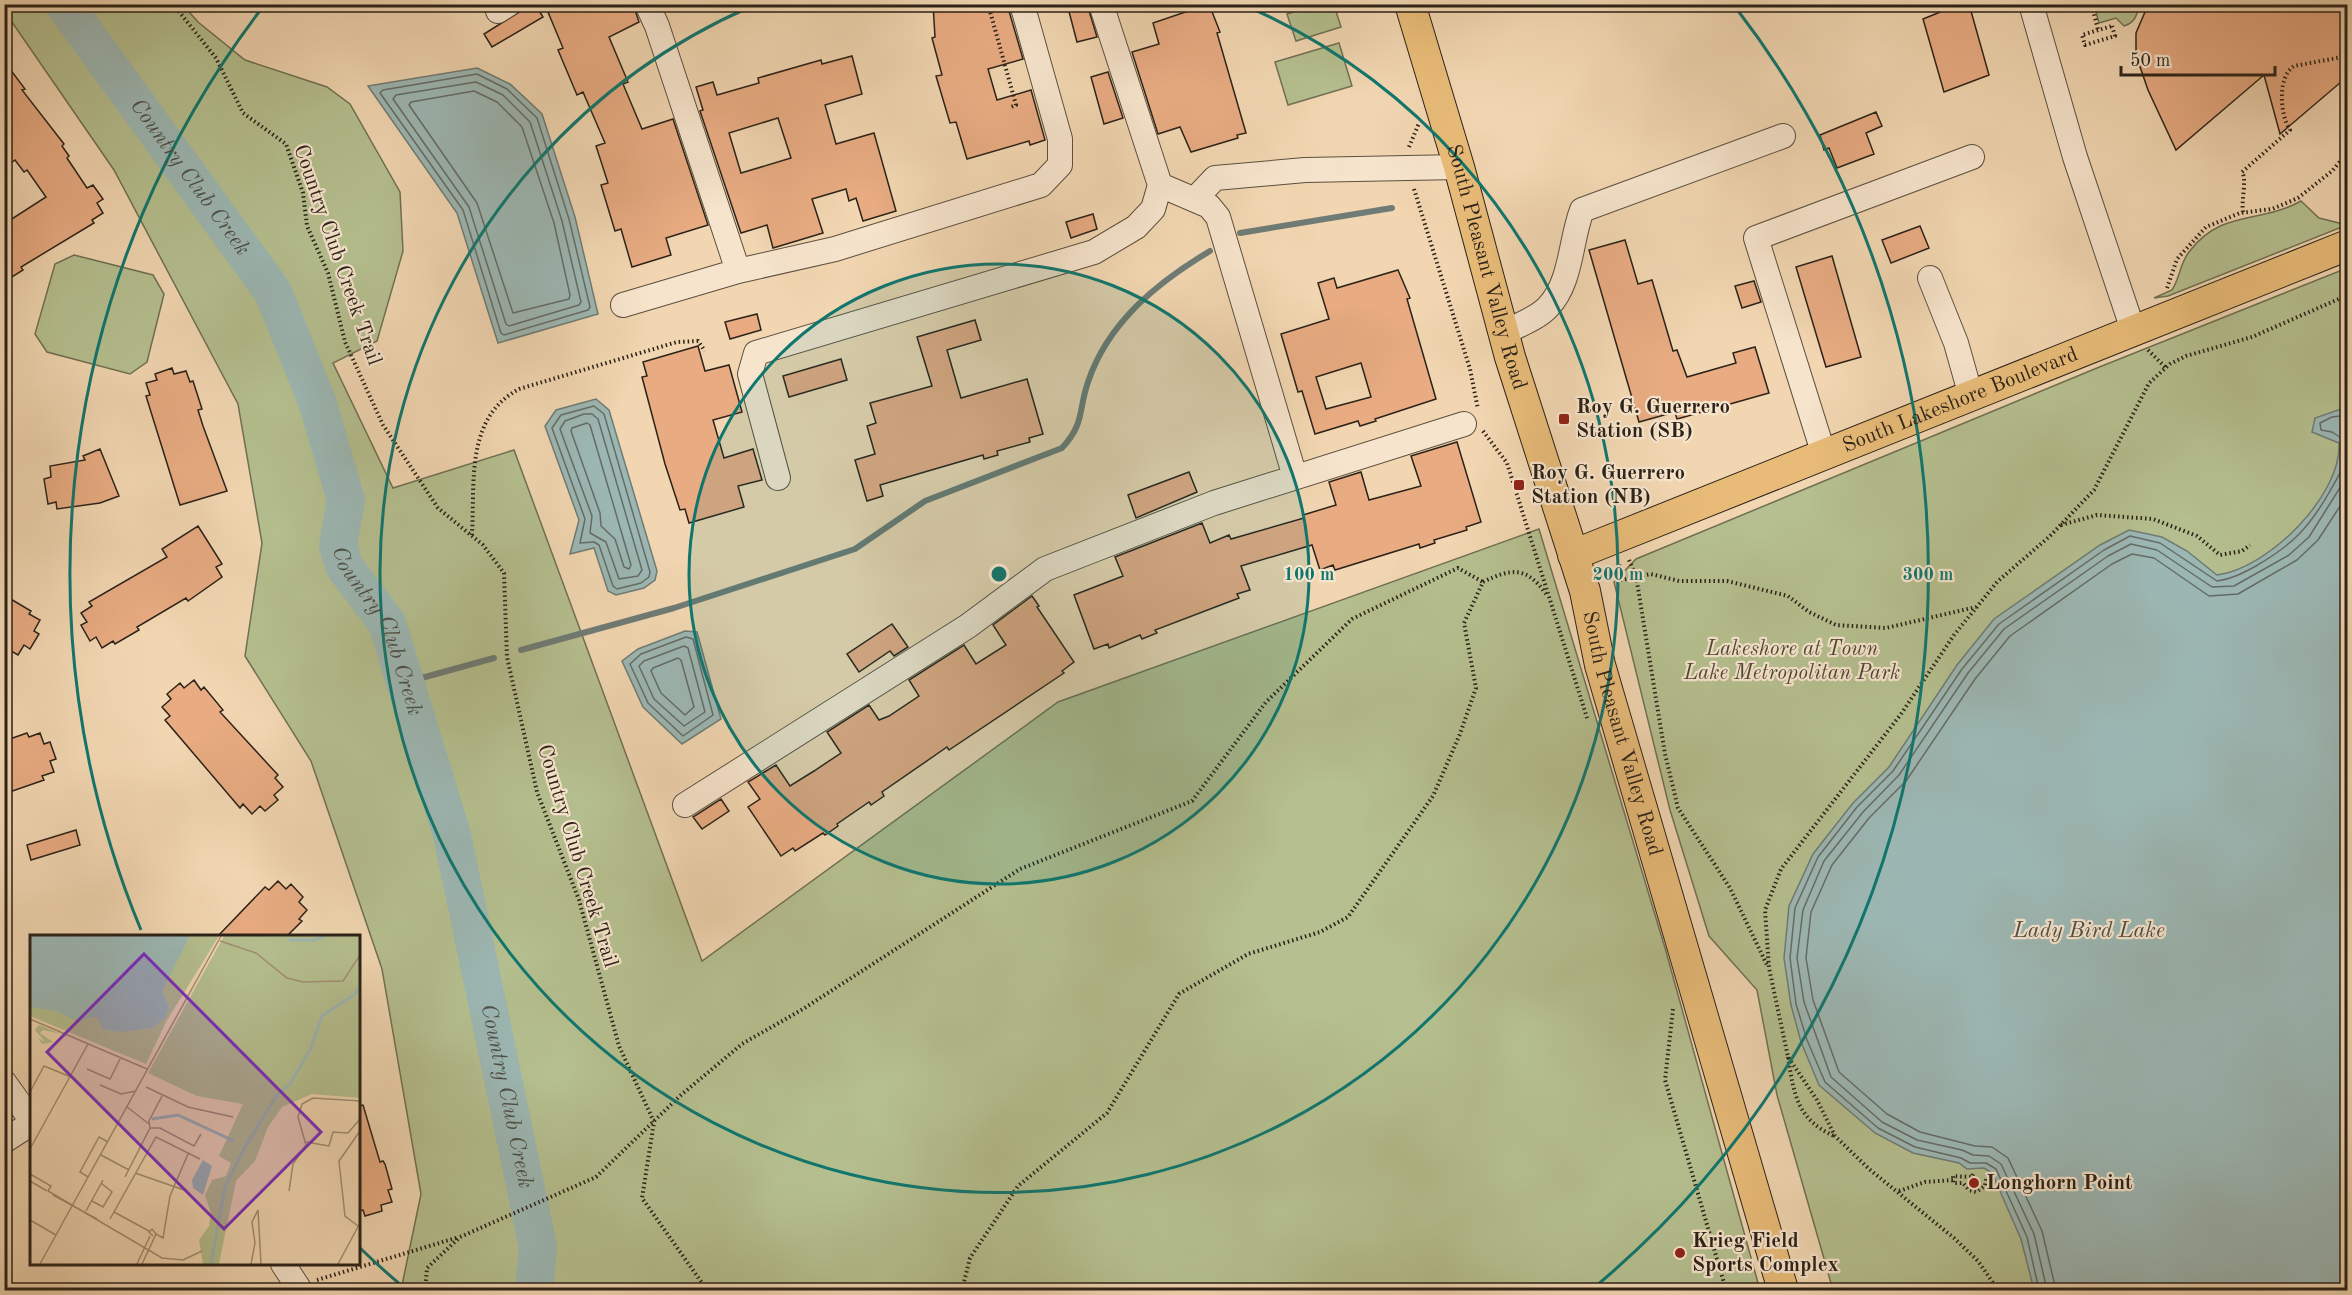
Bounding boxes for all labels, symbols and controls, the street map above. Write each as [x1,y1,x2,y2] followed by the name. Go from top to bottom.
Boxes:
[2121,39,2276,77] scale bar
[2130,52,2170,70] text: 50 m
[126,95,254,260] water label: Country Club Creek
[289,142,385,368] street label: Country Club Creek Trail
[1442,142,1530,392] street label: South Pleasant Valley Road
[1840,344,2081,457] street label: South Lakeshore Boulevard
[1576,397,1730,442] place label: Roy G. Guerrero Station (SB)
[1557,412,1571,426] marker: Roy G. Guerrero Station (SB)
[1531,463,1685,508] place label: Roy G. Guerrero Station (NB)
[1512,478,1526,492] marker: Roy G. Guerrero Station (NB)
[328,544,426,719] water label: Country Club Creek
[989,564,1009,584] centre of rings
[1284,566,1334,584] text: 100 m
[1593,566,1643,584] text: 200 m
[1903,566,1953,584] text: 300 m
[1579,609,1666,858] street label: South Pleasant Valley Road
[1683,639,1900,684] park label: Lakeshore at Town Lake Metropolitan Park
[533,742,621,970] street label: Country Club Creek Trail
[2012,920,2165,942] water label: Lady Bird Lake
[30,935,360,1265] inset map
[477,1002,536,1190] water label: Country Club Creek
[1986,1173,2133,1194] place label: Longhorn Point
[1967,1176,1981,1190] marker: Longhorn Point
[1692,1231,1839,1276] place label: Krieg Field Sports Complex
[1673,1246,1687,1260] marker: Krieg Field Sports Complex

